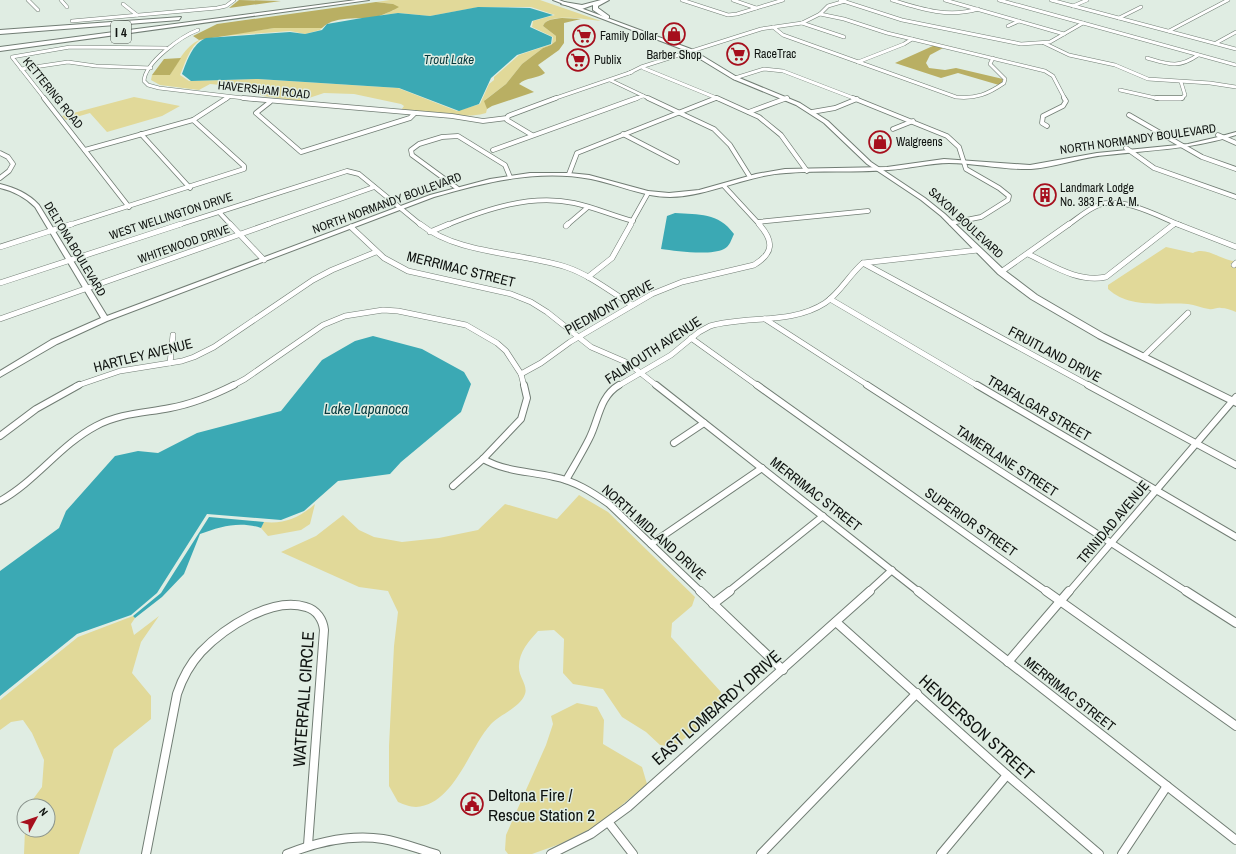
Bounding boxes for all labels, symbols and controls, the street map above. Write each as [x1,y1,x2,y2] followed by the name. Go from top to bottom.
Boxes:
[111,21,131,43] road number: I 4
[661,21,687,47] shop icon: Barber Shop
[571,23,597,49] supermarket icon: Family Dollar
[600,28,658,44] place label: Family Dollar
[725,41,751,67] supermarket icon: RaceTrac
[754,46,796,62] place label: RaceTrac
[565,47,591,73] supermarket icon: Publix
[646,47,702,63] place label: Barber Shop
[424,51,474,68] water label: Trout Lake
[594,52,621,68] place label: Publix
[19,54,87,132] street label: KETTERING ROAD
[217,77,311,103] street label: HAVERSHAM ROAD
[1059,120,1217,158] street label: NORTH NORMANDY BOULEVARD
[867,129,893,155] shop icon: Walgreens
[896,134,943,150] place label: Walgreens
[310,169,464,237] street label: NORTH NORMANDY BOULEVARD
[1060,180,1139,210] place label: Landmark Lodge No. 383 F. & A. M.
[1032,182,1058,208] building icon: Landmark Lodge No. 383 F. & A. M.
[925,184,1007,262] street label: SAXON BOULEVARD
[107,189,235,243] street label: WEST WELLINGTON DRIVE
[40,199,110,299] street label: DELTONA BOULEVARD
[136,221,232,267] street label: WHITEWOOD DRIVE
[405,247,517,291] street label: MERRIMAC STREET
[561,275,657,339] street label: PIEDMONT DRIVE
[601,312,705,388] street label: FALMOUTH AVENUE
[1005,322,1105,386] street label: FRUITLAND DRIVE
[92,334,194,376] street label: HARTLEY AVENUE
[984,371,1094,445] street label: TRAFALGAR STREET
[324,398,408,419] water label: Lake Lapanoca
[953,421,1061,501] street label: TAMERLANE STREET
[767,453,865,535] street label: MERRIMAC STREET
[1073,477,1153,567] street label: TRINIDAD AVENUE
[598,481,710,583] street label: NORTH MIDLAND DRIVE
[921,484,1021,560] street label: SUPERIOR STREET
[287,630,319,768] street label: WATERFALL CIRCLE
[646,644,786,770] street label: EAST LOMBARDY DRIVE
[1021,653,1119,735] street label: MERRIMAC STREET
[914,669,1040,785] street label: HENDERSON STREET
[488,783,595,826] place label: Deltona Fire / Rescue Station 2
[459,791,485,817] public building icon: Deltona Fire / Rescue Station 2
[16,798,56,838] north arrow
[36,805,51,819] text: N

